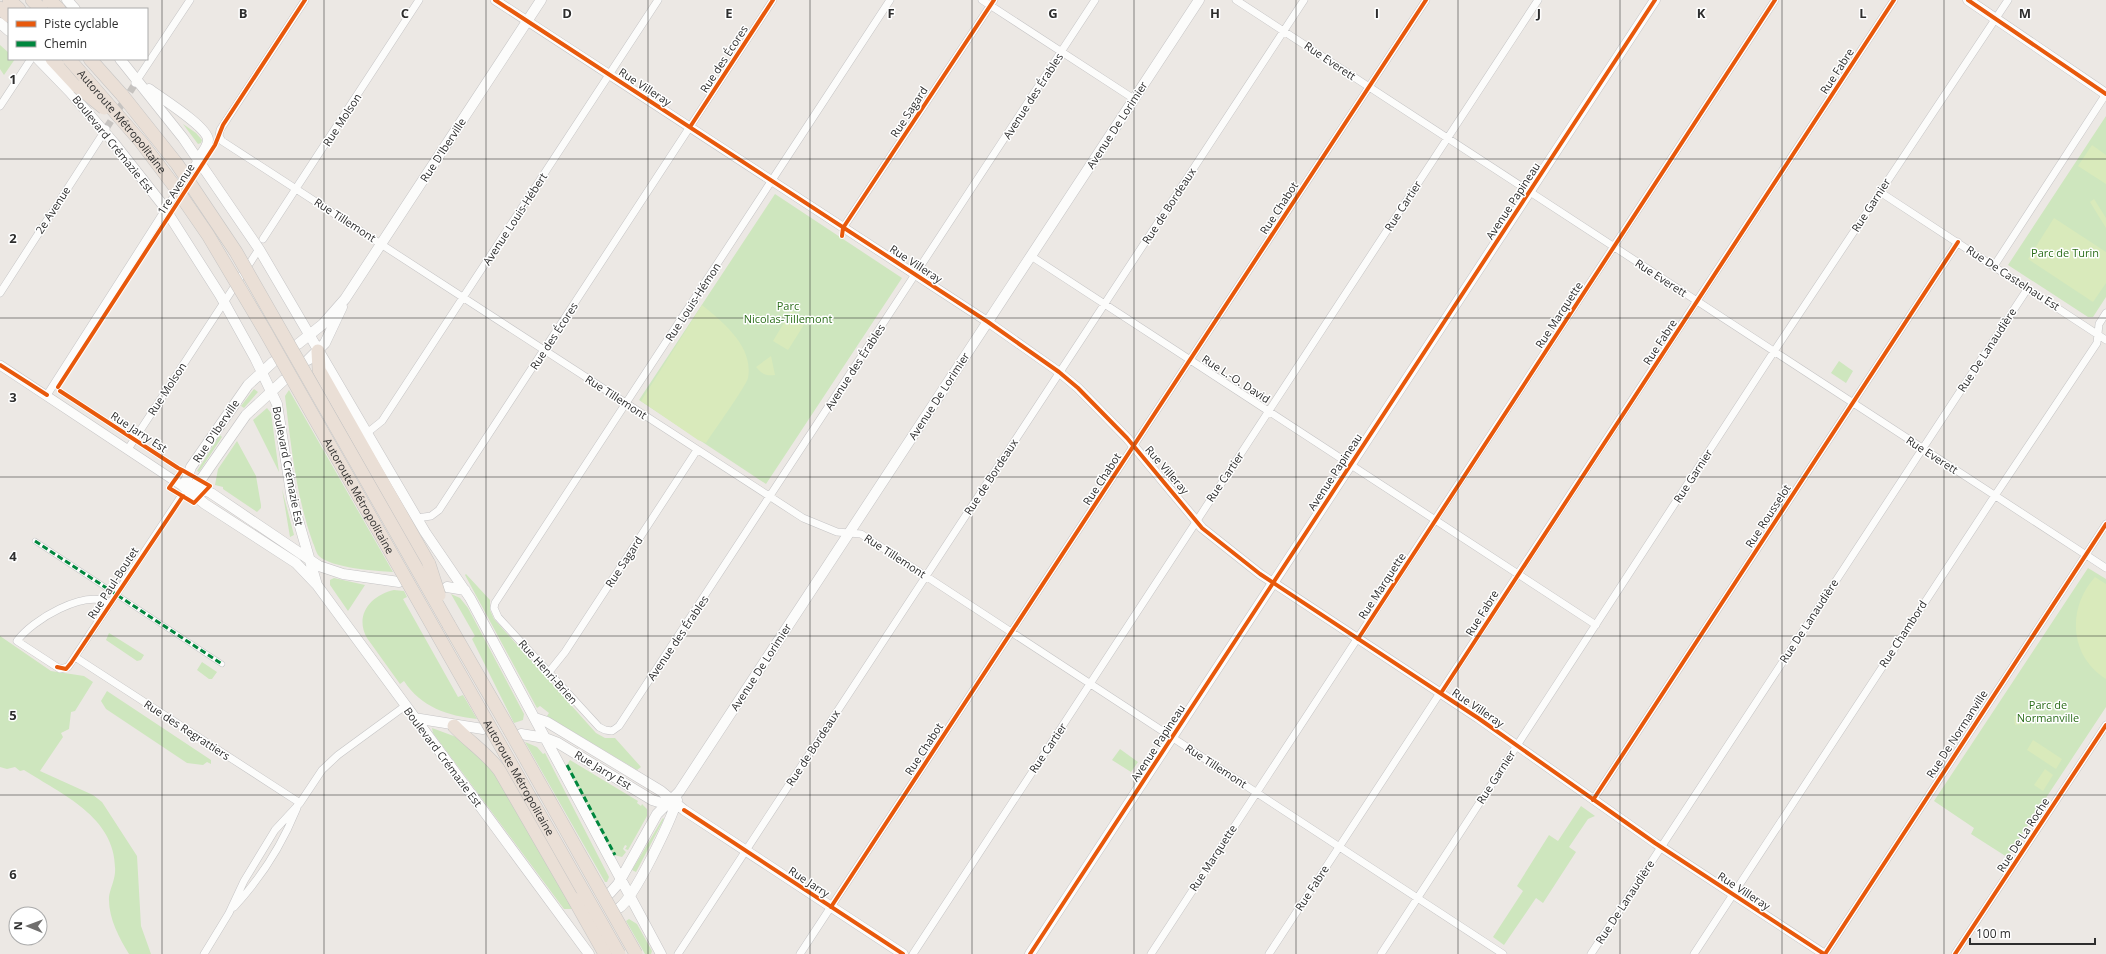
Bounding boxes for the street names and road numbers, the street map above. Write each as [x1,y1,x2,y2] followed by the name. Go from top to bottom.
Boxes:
[696,22,751,95] street label: Rue des Écores
[1302,38,1359,83] street label: Rue Everett
[1816,45,1857,97] street label: Rue Fabre
[999,50,1066,142] street label: Avenue des Érables
[616,64,675,109] street label: Rue Villeray
[75,66,170,176] street label: Autoroute Métropolitaine
[1083,78,1151,171] street label: Avenue De Lorimier
[886,83,931,140] street label: Rue Sagard
[319,90,364,149] street label: Rue Molson
[69,92,157,196] street label: Boulevard Crémazie Est
[416,115,469,185] street label: Rue D'Iberville
[1482,159,1543,242] street label: Avenue Papineau
[153,160,198,217] street label: 1re Avenue
[1138,165,1199,247] street label: Rue de Bordeaux
[479,170,550,268] street label: Avenue Louis-Hébert
[1848,174,1894,235] street label: Rue Garnier
[1381,177,1425,234] street label: Rue Cartier
[1256,179,1301,237] street label: Rue Chabot
[32,183,73,236] street label: 2e Avenue
[312,194,379,245] street label: Rue Tillemont
[887,241,946,286] street label: Rue Villeray
[1964,242,2063,313] street label: Rue De Castelnau Est
[1632,255,1690,300] street label: Rue Everett
[661,259,724,344] street label: Rue Louis-Hémon
[1531,278,1586,351] street label: Rue Marquette
[526,299,581,372] street label: Rue des Écores
[1954,305,2019,395] street label: Rue De Lanaudière
[1639,316,1680,368] street label: Rue Fabre
[821,321,888,413] street label: Avenue des Érables
[905,349,973,442] street label: Avenue De Lorimier
[1199,351,1273,406] street label: Rue L.-O. David
[144,359,189,418] street label: Rue Molson
[583,371,650,422] street label: Rue Tillemont
[189,396,242,465] street label: Rue D'Iberville
[270,405,307,527] street label: Boulevard Crémazie Est
[108,408,170,455] street label: Rue Jarry Est
[1304,430,1365,513] street label: Avenue Papineau
[1903,432,1961,477] street label: Rue Everett
[320,435,398,556] street label: Autoroute Métropolitaine
[960,436,1021,518] street label: Rue de Bordeaux
[1142,442,1193,498] street label: Rue Villeray
[1670,445,1716,506] street label: Rue Garnier
[1202,448,1247,505] street label: Rue Cartier
[1079,450,1124,508] street label: Rue Chabot
[1741,481,1794,550] street label: Rue Rousselot
[862,530,929,581] street label: Rue Tillemont
[601,533,646,590] street label: Rue Sagard
[84,544,141,622] street label: Rue Paul-Boutet
[1354,549,1409,622] street label: Rue Marquette
[1776,576,1841,666] street label: Rue De Lanaudière
[1461,587,1502,639] street label: Rue Fabre
[643,592,712,683] street label: Avenue des Érables
[1875,597,1930,670] street label: Rue Chambord
[727,620,795,713] street label: Avenue De Lorimier
[515,636,581,707] street label: Rue Henri-Brien
[1449,685,1508,731] street label: Rue Villeray
[1923,687,1991,781] street label: Rue De Normanville
[141,696,233,763] street label: Rue des Regrattiers
[1127,701,1188,784] street label: Avenue Papineau
[401,704,486,810] street label: Boulevard Crémazie Est
[782,707,843,789] street label: Rue de Bordeaux
[480,717,558,838] street label: Autoroute Métropolitaine
[1025,719,1070,776] street label: Rue Cartier
[901,720,946,778] street label: Rue Chabot
[1183,740,1250,791] street label: Rue Tillemont
[1473,746,1519,807] street label: Rue Garnier
[572,747,635,793] street label: Rue Jarry Est
[1993,795,2052,875] street label: Rue De La Roche
[1185,821,1240,894] street label: Rue Marquette
[1592,857,1657,947] street label: Rue De Lanaudière
[1291,862,1332,914] street label: Rue Fabre
[786,863,833,901] street label: Rue Jarry
[1715,868,1774,913] street label: Rue Villeray

